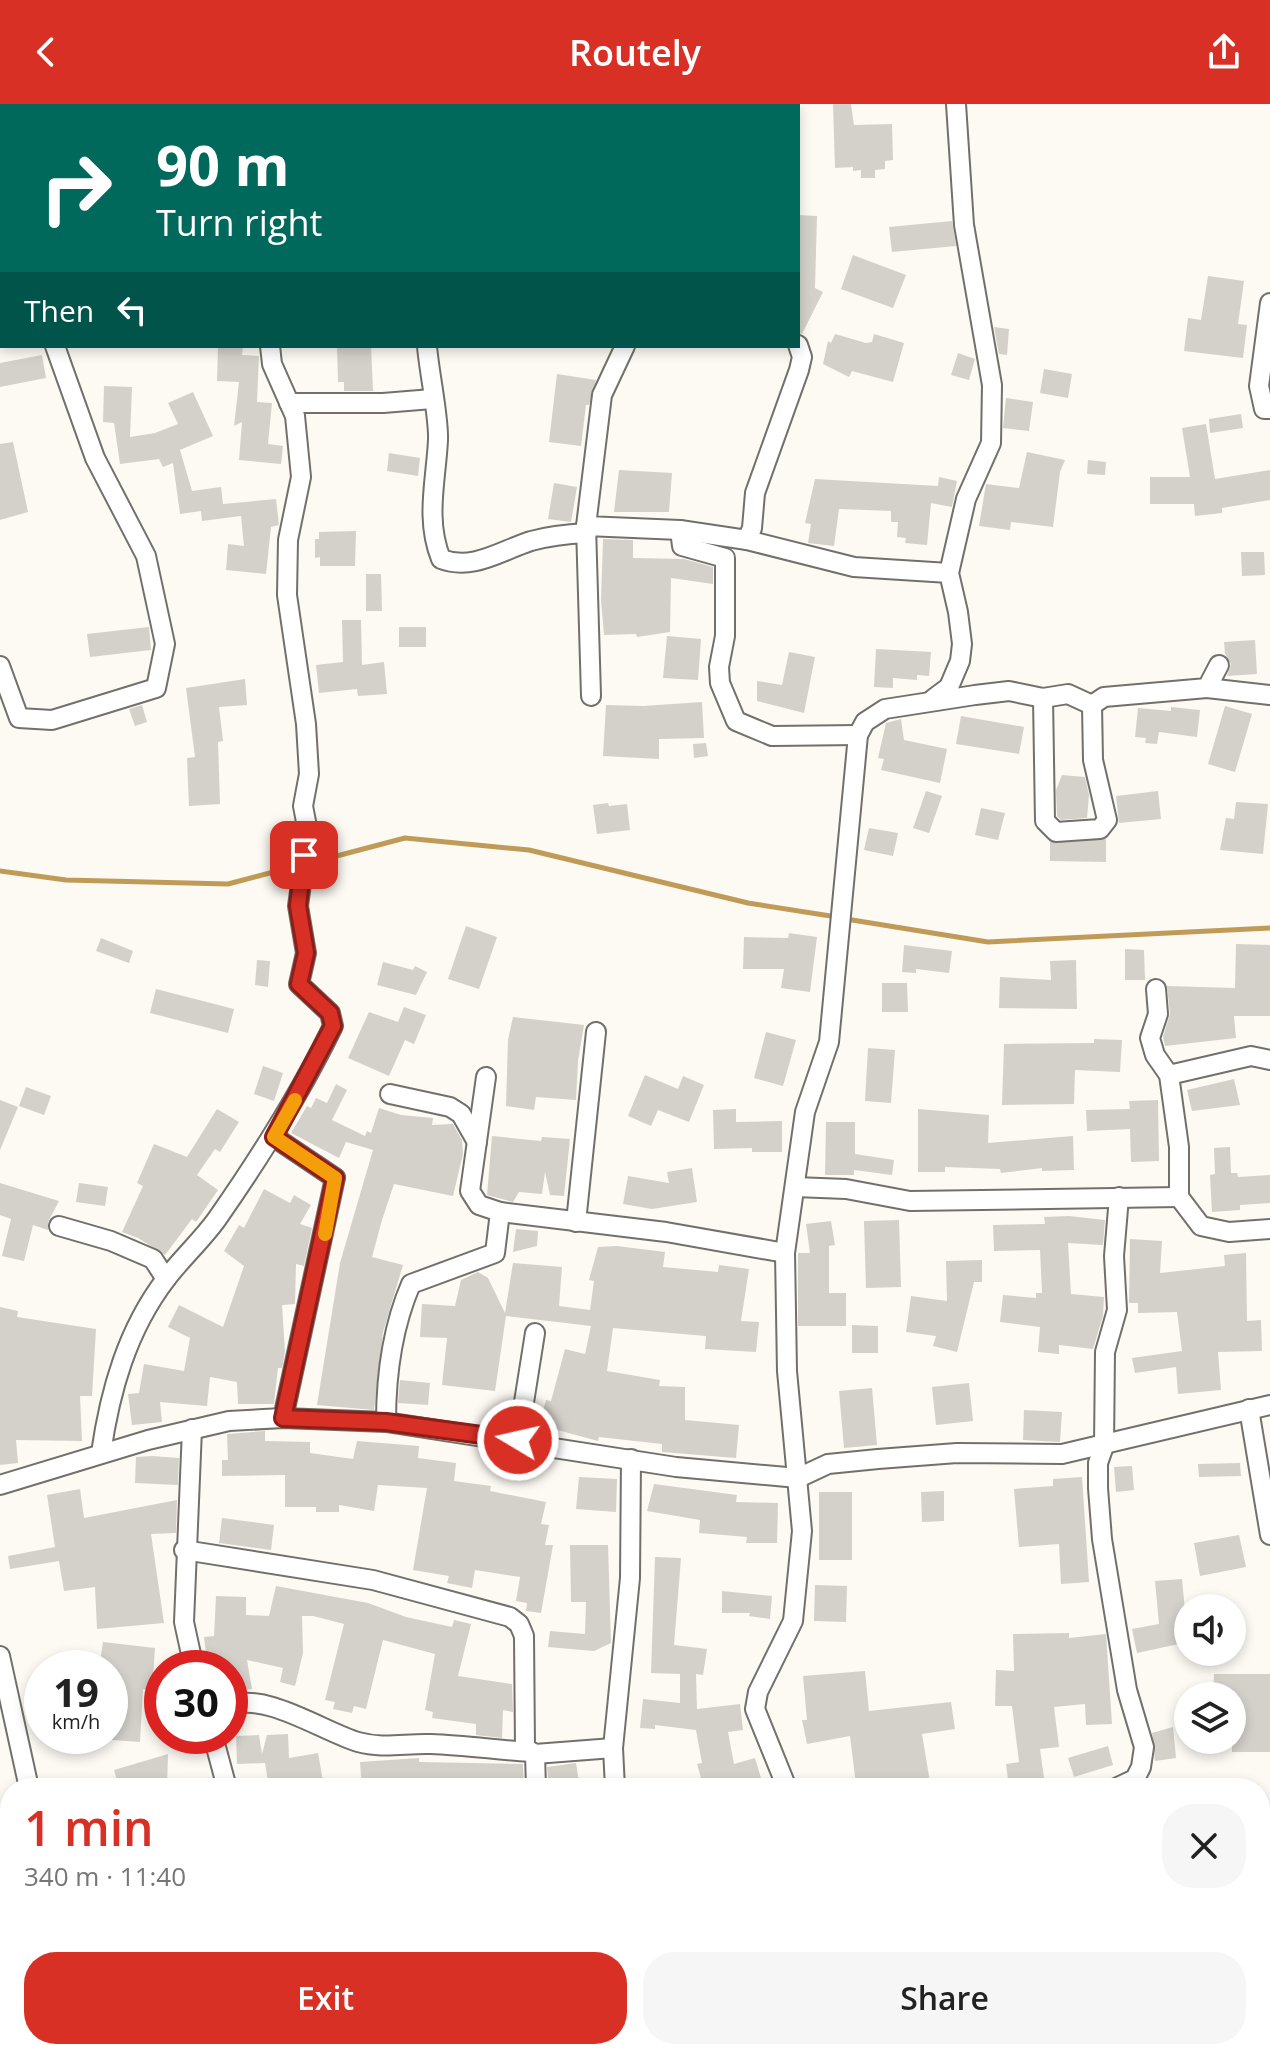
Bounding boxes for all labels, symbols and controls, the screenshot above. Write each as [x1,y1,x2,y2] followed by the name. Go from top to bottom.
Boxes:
[569,28,701,77] text: Routely
[24,30,68,74] icon: back
[1202,30,1246,74] icon: share
[156,126,290,202] text: 90 m
[24,136,128,240] icon: right
[156,198,322,247] text: Turn right
[110,288,154,332] icon: left
[24,290,94,331] text: Then
[270,821,338,889] pin
[282,833,326,877] icon: arrive
[476,1398,560,1482] position arrow
[1174,1594,1246,1754] map controls
[1174,1594,1246,1666] button: sound
[144,1650,248,1754] speed limit sign: 30
[53,1664,99,1719] text: 19
[1174,1682,1246,1754] button: layers
[52,1708,100,1735] text: km/h
[24,1795,154,1860] text: 1 min
[1162,1804,1246,1888] button: close
[24,1858,186,1894] text: 340 m · 11:40
[24,1952,627,2044] button: Exit
[643,1952,1246,2044] button: Share

